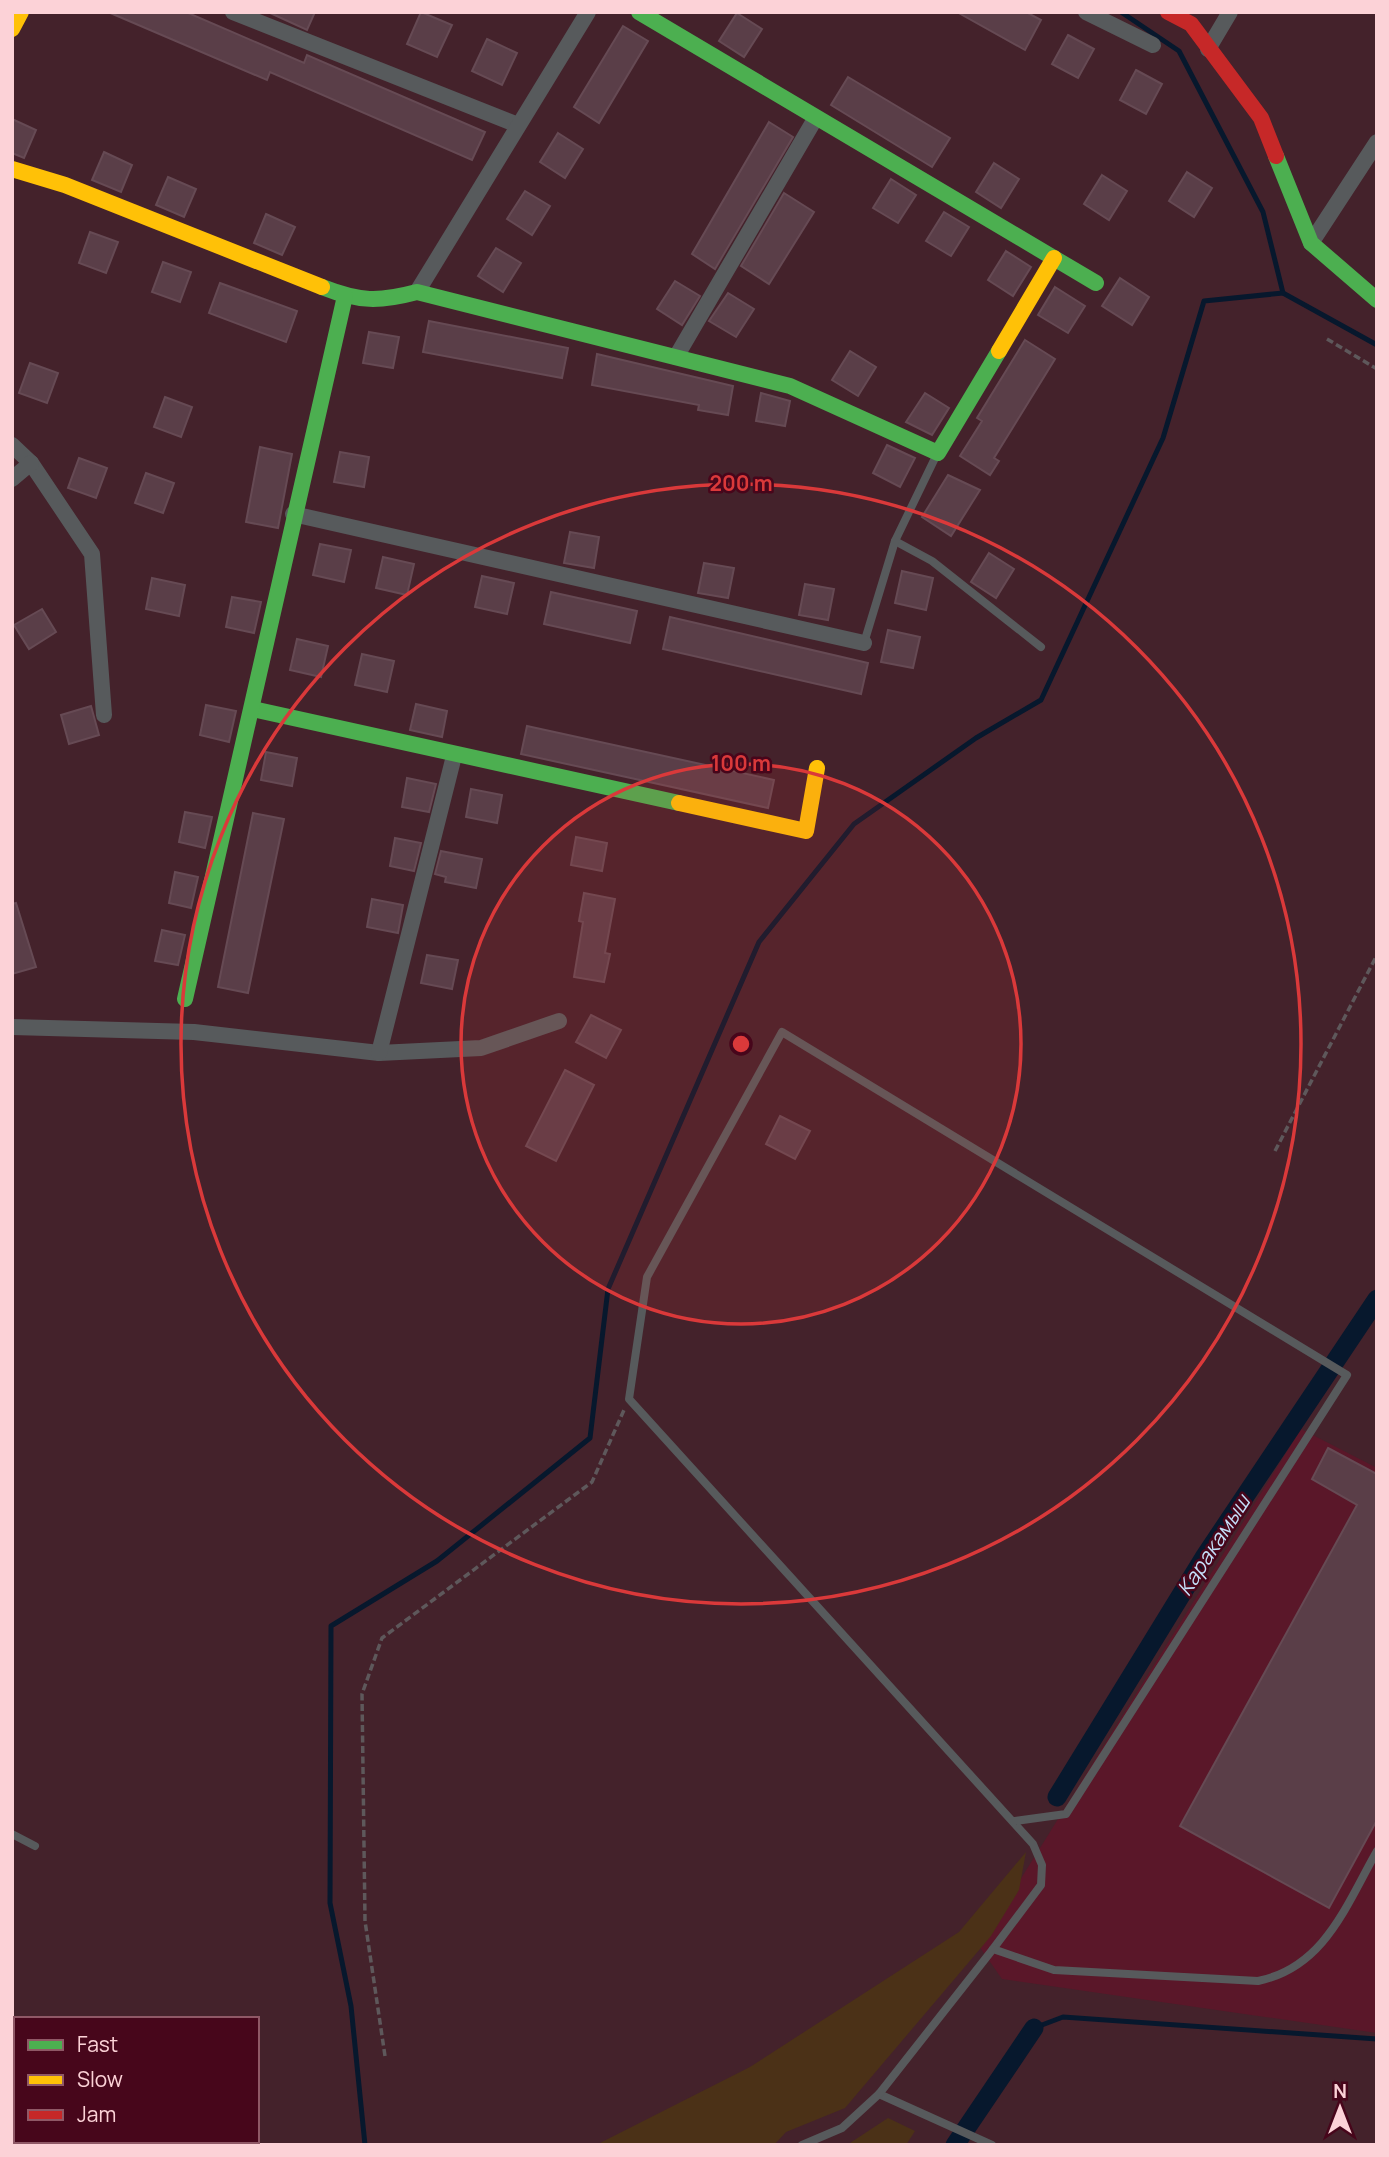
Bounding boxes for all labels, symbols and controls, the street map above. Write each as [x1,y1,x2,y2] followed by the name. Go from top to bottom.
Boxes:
[709,469,773,497] text: 200 m
[711,749,771,777] text: 100 m
[729,1032,753,1056] centre of rings
[1170,1487,1257,1601] water label: Каракамыш
[14,2017,259,2143] legend
[77,2030,118,2058] text: Fast
[77,2065,123,2093] text: Slow
[1305,2073,1375,2143] north arrow
[1333,2078,1347,2104] text: N
[77,2100,116,2128] text: Jam

